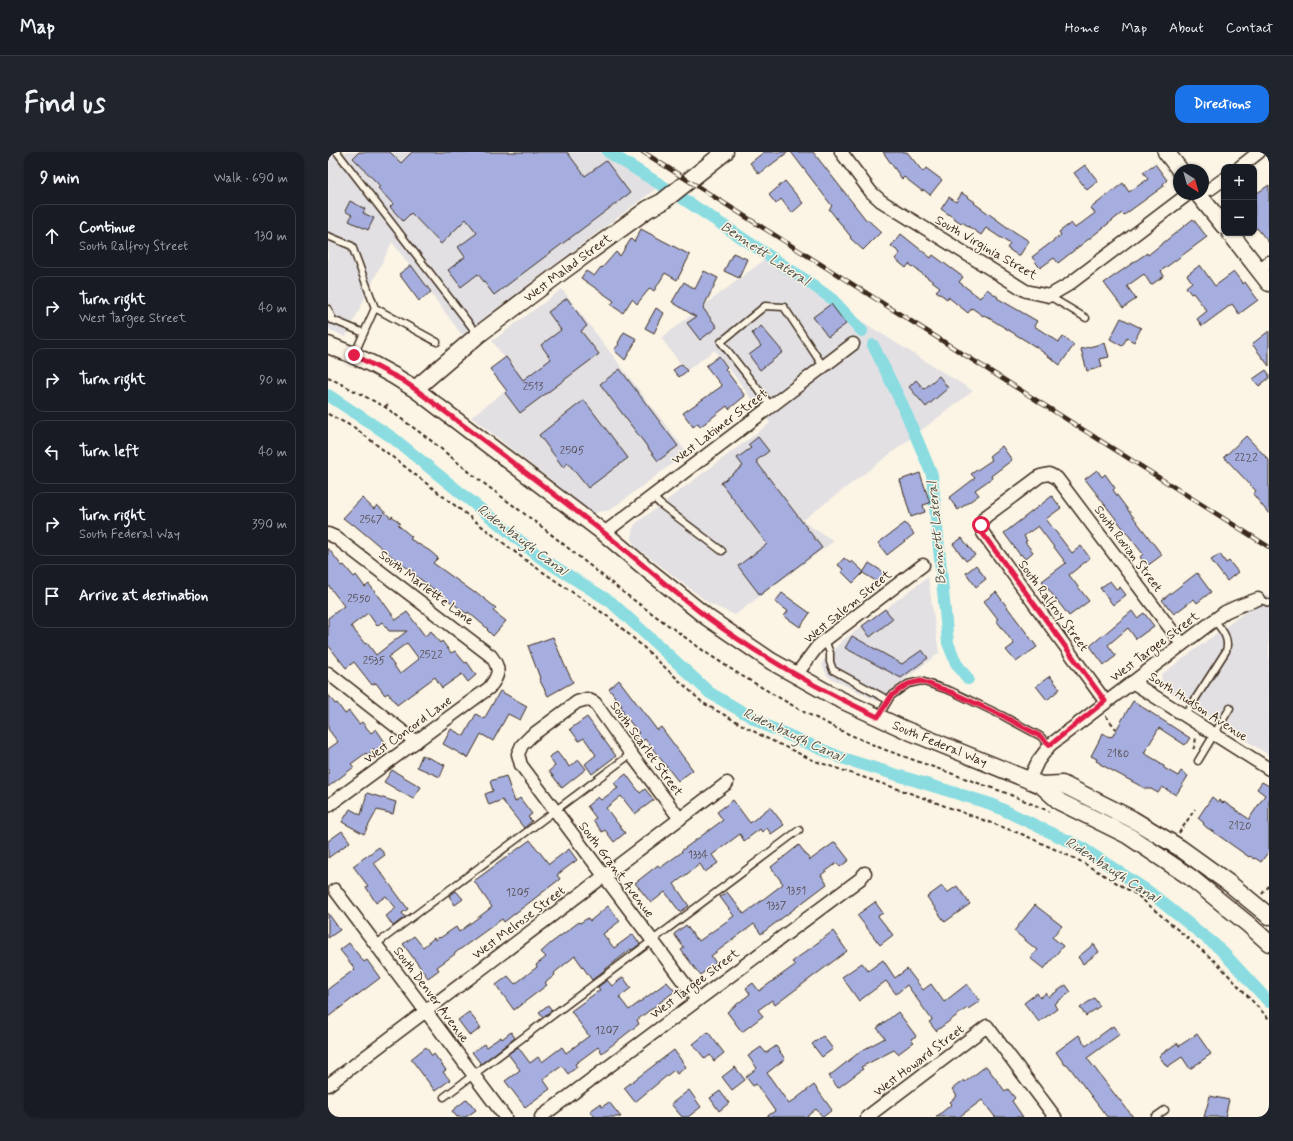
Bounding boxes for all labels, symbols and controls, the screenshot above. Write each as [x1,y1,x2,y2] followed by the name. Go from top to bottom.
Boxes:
[20,15,55,40] text: Map
[1065,19,1099,37] text: Home
[1121,19,1147,37] text: Map
[1169,19,1204,37] text: About
[1226,19,1273,37] text: Contact
[1175,85,1269,123] button: Directions
[24,86,105,123] text: Find us
[1173,164,1209,200] north arrow
[1221,164,1257,236] map controls
[1221,164,1257,200] button: +
[40,167,80,189] text: 9 min
[214,170,288,187] text: Walk · 690 m
[1221,200,1257,236] button: −
[931,212,1041,285] street label: South Virginia Street
[79,218,135,238] text: Continue
[717,218,814,291] water label: Bennett Lateral
[41,225,63,247] icon: ahead
[254,228,287,245] text: 130 m
[520,230,615,306] street label: West Malad Street
[79,238,188,255] text: South Ralfroy Street
[79,290,146,310] text: Turn right
[41,297,63,319] icon: right
[258,300,287,317] text: 40 m
[79,310,186,327] text: West Targee Street
[345,346,363,364] route end
[41,369,63,391] icon: right
[79,370,146,390] text: Turn right
[259,372,287,389] text: 90 m
[523,380,543,394] house number: 2513
[668,385,772,469] street label: West Latimer Street
[41,441,63,463] icon: left
[79,442,139,462] text: Turn left
[258,444,287,461] text: 40 m
[560,444,585,458] house number: 2505
[1234,451,1258,465] house number: 2222
[923,479,950,585] water label: Bennett Lateral
[472,500,572,583] water label: Ridenbaugh Canal
[1090,502,1166,596] street label: South Rovian Street
[79,506,146,526] text: Turn right
[41,513,63,535] icon: right
[359,513,383,527] house number: 2567
[252,516,287,533] text: 390 m
[972,516,990,534] route start
[79,526,180,543] text: South Federal Way
[375,547,477,629] street label: South Marlette Lane
[1014,557,1092,655] street label: South Ralfroy Street
[801,566,896,648] street label: West Salem Street
[41,585,63,607] icon: arrive
[79,586,208,606] text: Arrive at destination
[347,592,371,606] house number: 2550
[1107,608,1204,687] street label: West Targee Street
[419,648,443,662] house number: 2522
[363,654,386,668] house number: 2535
[1145,668,1251,746] street label: South Hudson Avenue
[361,692,456,768] street label: West Concord Lane
[606,698,686,800] street label: South Scarlet Street
[739,704,848,769] water label: Ridenbaugh Canal
[890,716,990,771] street label: South Federal Way
[1107,747,1129,761] house number: 2180
[574,819,658,922] street label: South Grant Avenue
[1229,819,1251,833] house number: 2120
[1061,833,1164,910] water label: Ridenbaugh Canal
[688,848,709,862] house number: 1334
[469,882,569,964] street label: West Melrose Street
[786,884,806,898] house number: 1351
[506,886,530,900] house number: 1205
[766,899,787,913] house number: 1337
[389,944,473,1046] street label: South Denver Avenue
[647,945,744,1024] street label: West Targee Street
[870,1021,968,1101] street label: West Howard Street
[595,1024,619,1038] house number: 1207

